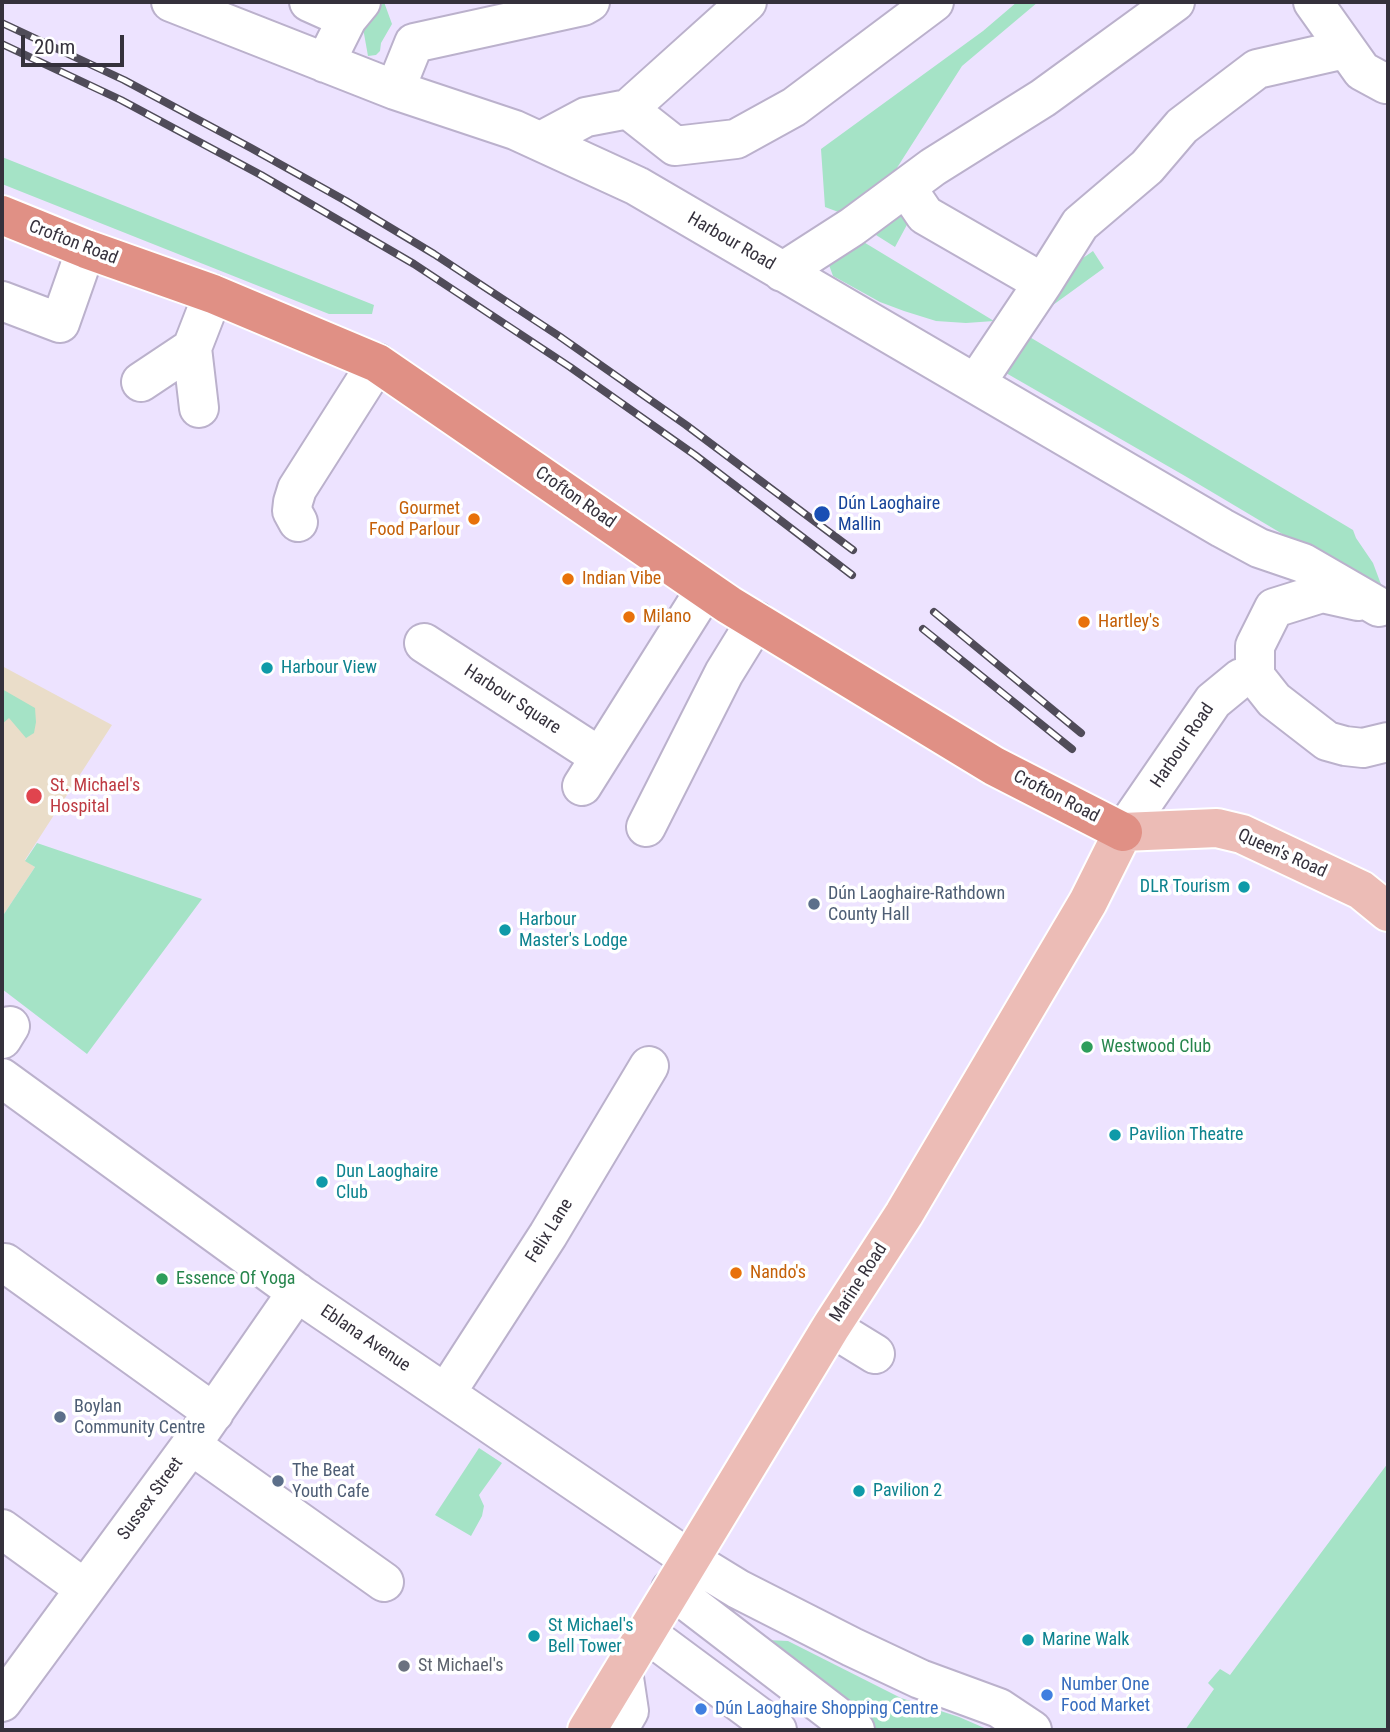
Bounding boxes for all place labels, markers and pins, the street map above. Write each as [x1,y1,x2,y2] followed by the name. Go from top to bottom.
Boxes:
[838,493,940,536] place label: Dún Laoghaire Mallin
[369,498,460,540] place label: Gourmet Food Parlour
[812,504,832,524] marker: Dún Laoghaire Mallin
[466,511,482,527] marker: Gourmet Food Parlour
[582,568,661,590] place label: Indian Vibe
[560,571,576,587] marker: Indian Vibe
[643,606,691,628] place label: Milano
[621,609,637,625] marker: Milano
[1098,611,1160,633] place label: Hartley's
[1076,614,1092,630] marker: Hartley's
[281,657,377,679] place label: Harbour View
[259,660,275,676] marker: Harbour View
[50,775,140,818] place label: St. Michael's Hospital
[24,786,44,806] marker: St. Michael's Hospital
[1140,876,1230,898] place label: DLR Tourism
[1236,879,1252,895] marker: DLR Tourism
[828,883,1005,926] place label: Dún Laoghaire-Rathdown County Hall
[806,896,822,912] marker: Dún Laoghaire-Rathdown County Hall
[519,909,627,951] place label: Harbour Master's Lodge
[497,922,513,938] marker: Harbour Master's Lodge
[1101,1036,1211,1058] place label: Westwood Club
[1079,1039,1095,1055] marker: Westwood Club
[1129,1124,1244,1146] place label: Pavilion Theatre
[1107,1127,1123,1143] marker: Pavilion Theatre
[336,1161,438,1204] place label: Dun Laoghaire Club
[314,1174,330,1190] marker: Dun Laoghaire Club
[750,1262,806,1284] place label: Nando's
[728,1265,744,1281] marker: Nando's
[176,1268,295,1290] place label: Essence Of Yoga
[154,1271,170,1287] marker: Essence Of Yoga
[74,1396,205,1438] place label: Boylan Community Centre
[52,1409,68,1425] marker: Boylan Community Centre
[292,1460,370,1502] place label: The Beat Youth Cafe
[270,1473,286,1489] marker: The Beat Youth Cafe
[873,1480,942,1502] place label: Pavilion 2
[851,1483,867,1499] marker: Pavilion 2
[548,1615,633,1658] place label: St Michael's Bell Tower
[526,1628,542,1644] marker: St Michael's Bell Tower
[1042,1629,1129,1651] place label: Marine Walk
[1020,1632,1036,1648] marker: Marine Walk
[418,1655,503,1677] place label: St Michael's
[396,1658,412,1674] marker: St Michael's
[1061,1674,1150,1716] place label: Number One Food Market
[1039,1687,1055,1703] marker: Number One Food Market
[715,1698,938,1720] place label: Dún Laoghaire Shopping Centre
[693,1701,709,1717] marker: Dún Laoghaire Shopping Centre

